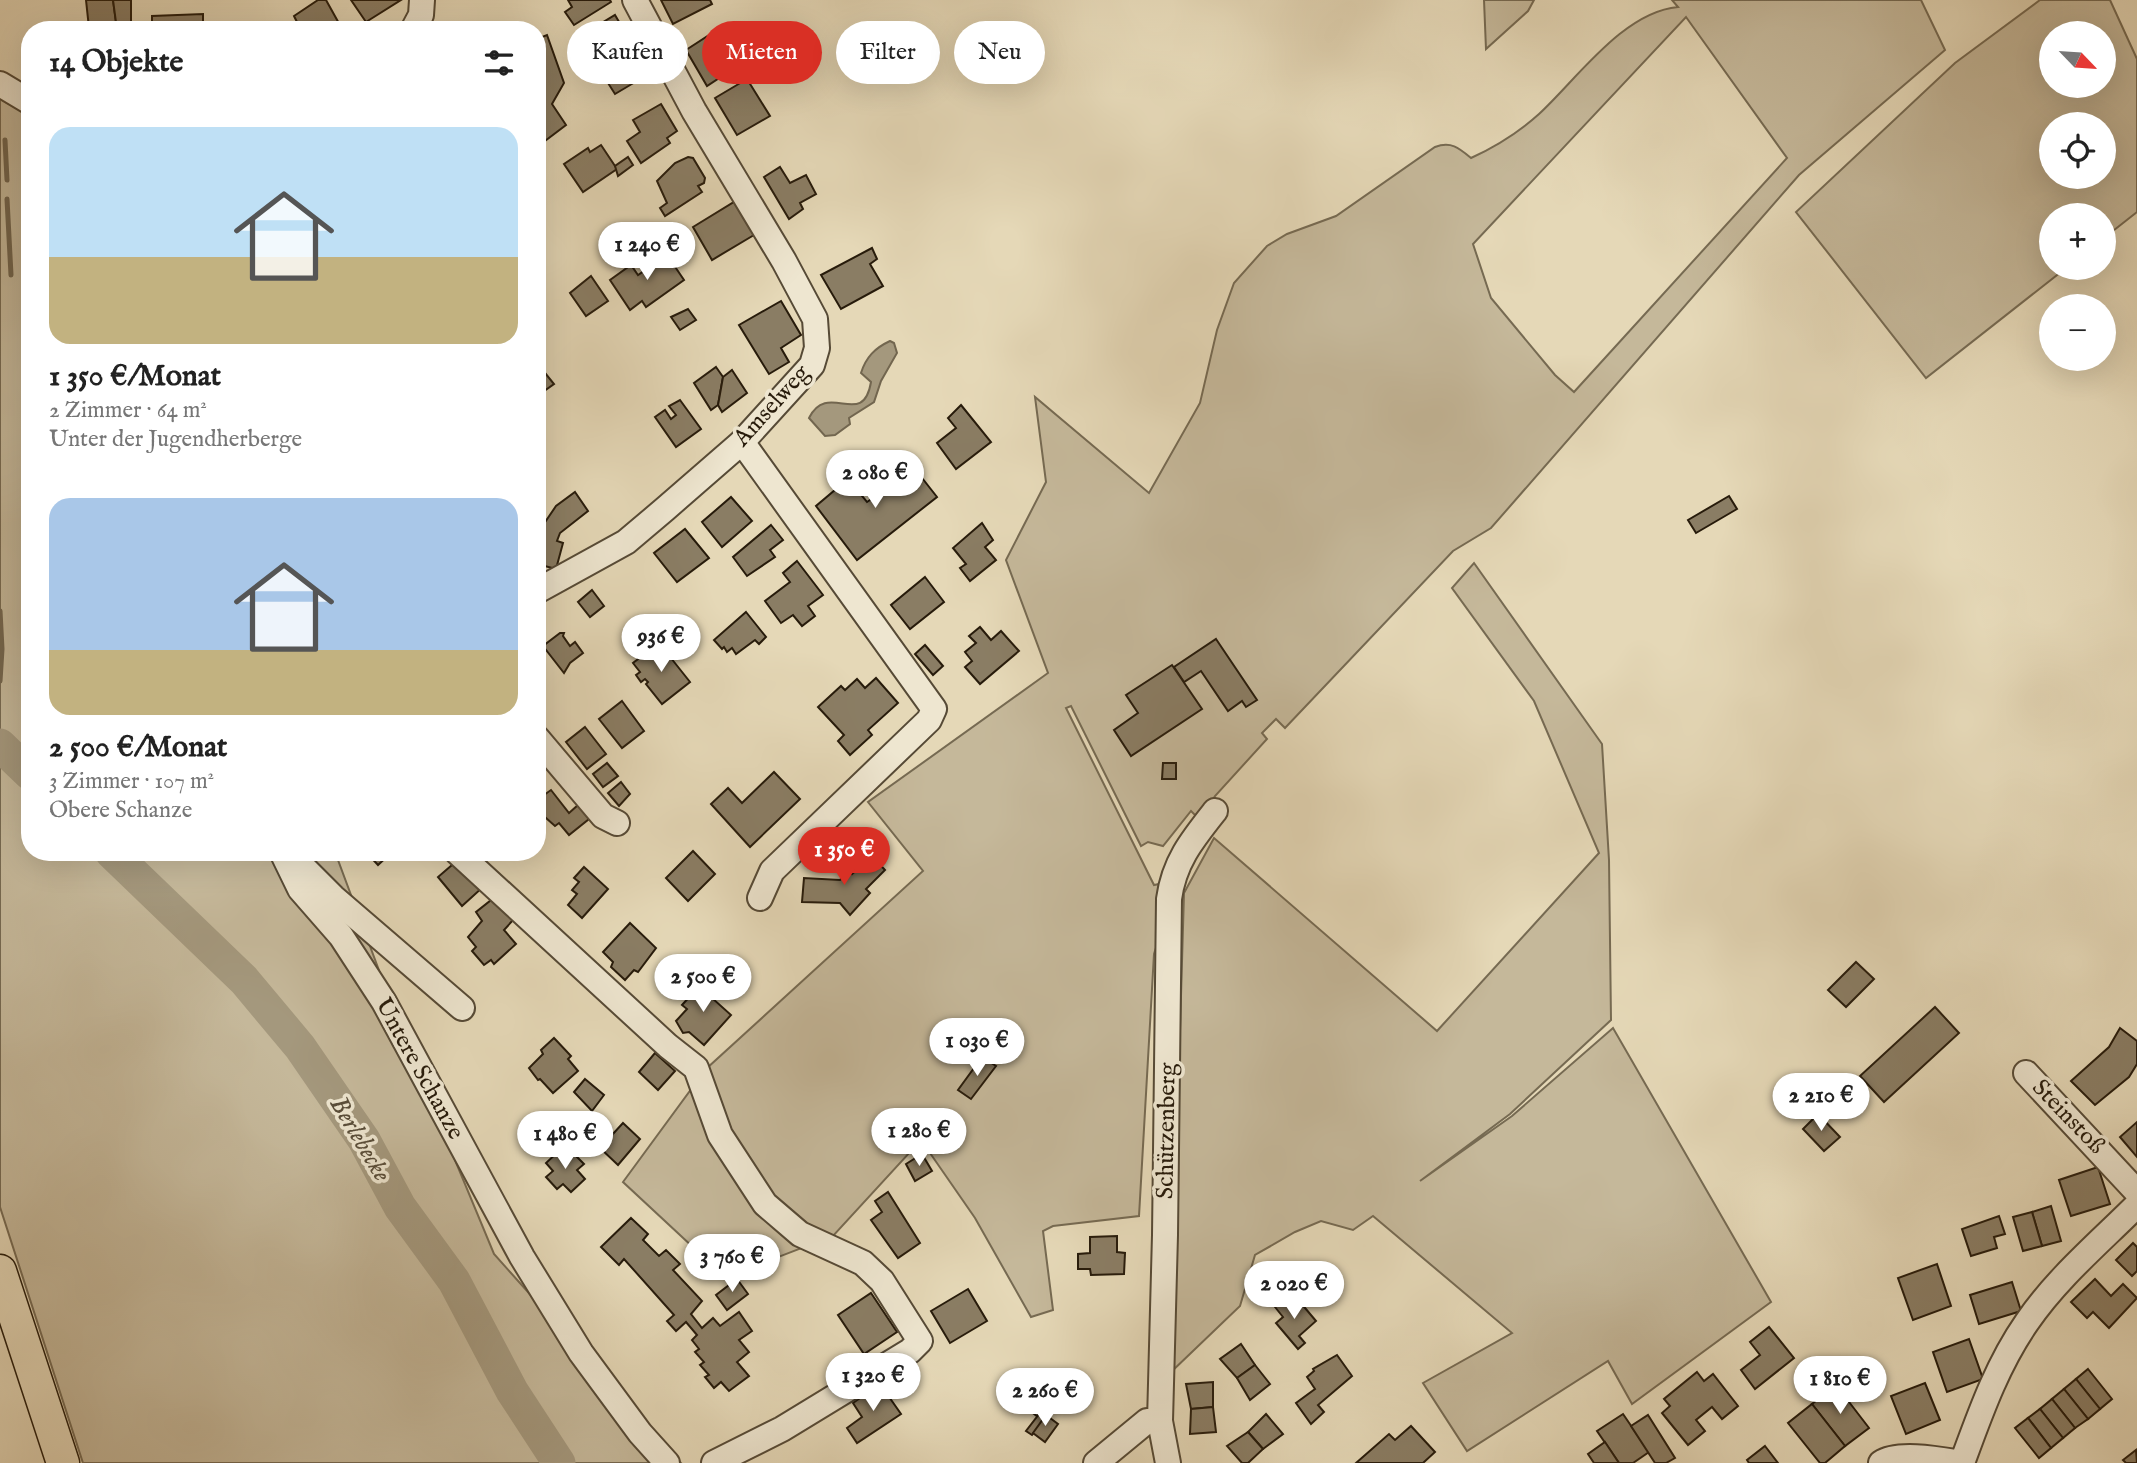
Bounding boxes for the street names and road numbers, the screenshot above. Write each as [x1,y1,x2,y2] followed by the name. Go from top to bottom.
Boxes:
[726,358,818,454] street label: Amselweg
[367,993,471,1145] street label: Untere Schanze
[1150,1062,1184,1199] street label: Schützenberg
[2025,1073,2111,1161] street label: Steinstoß

